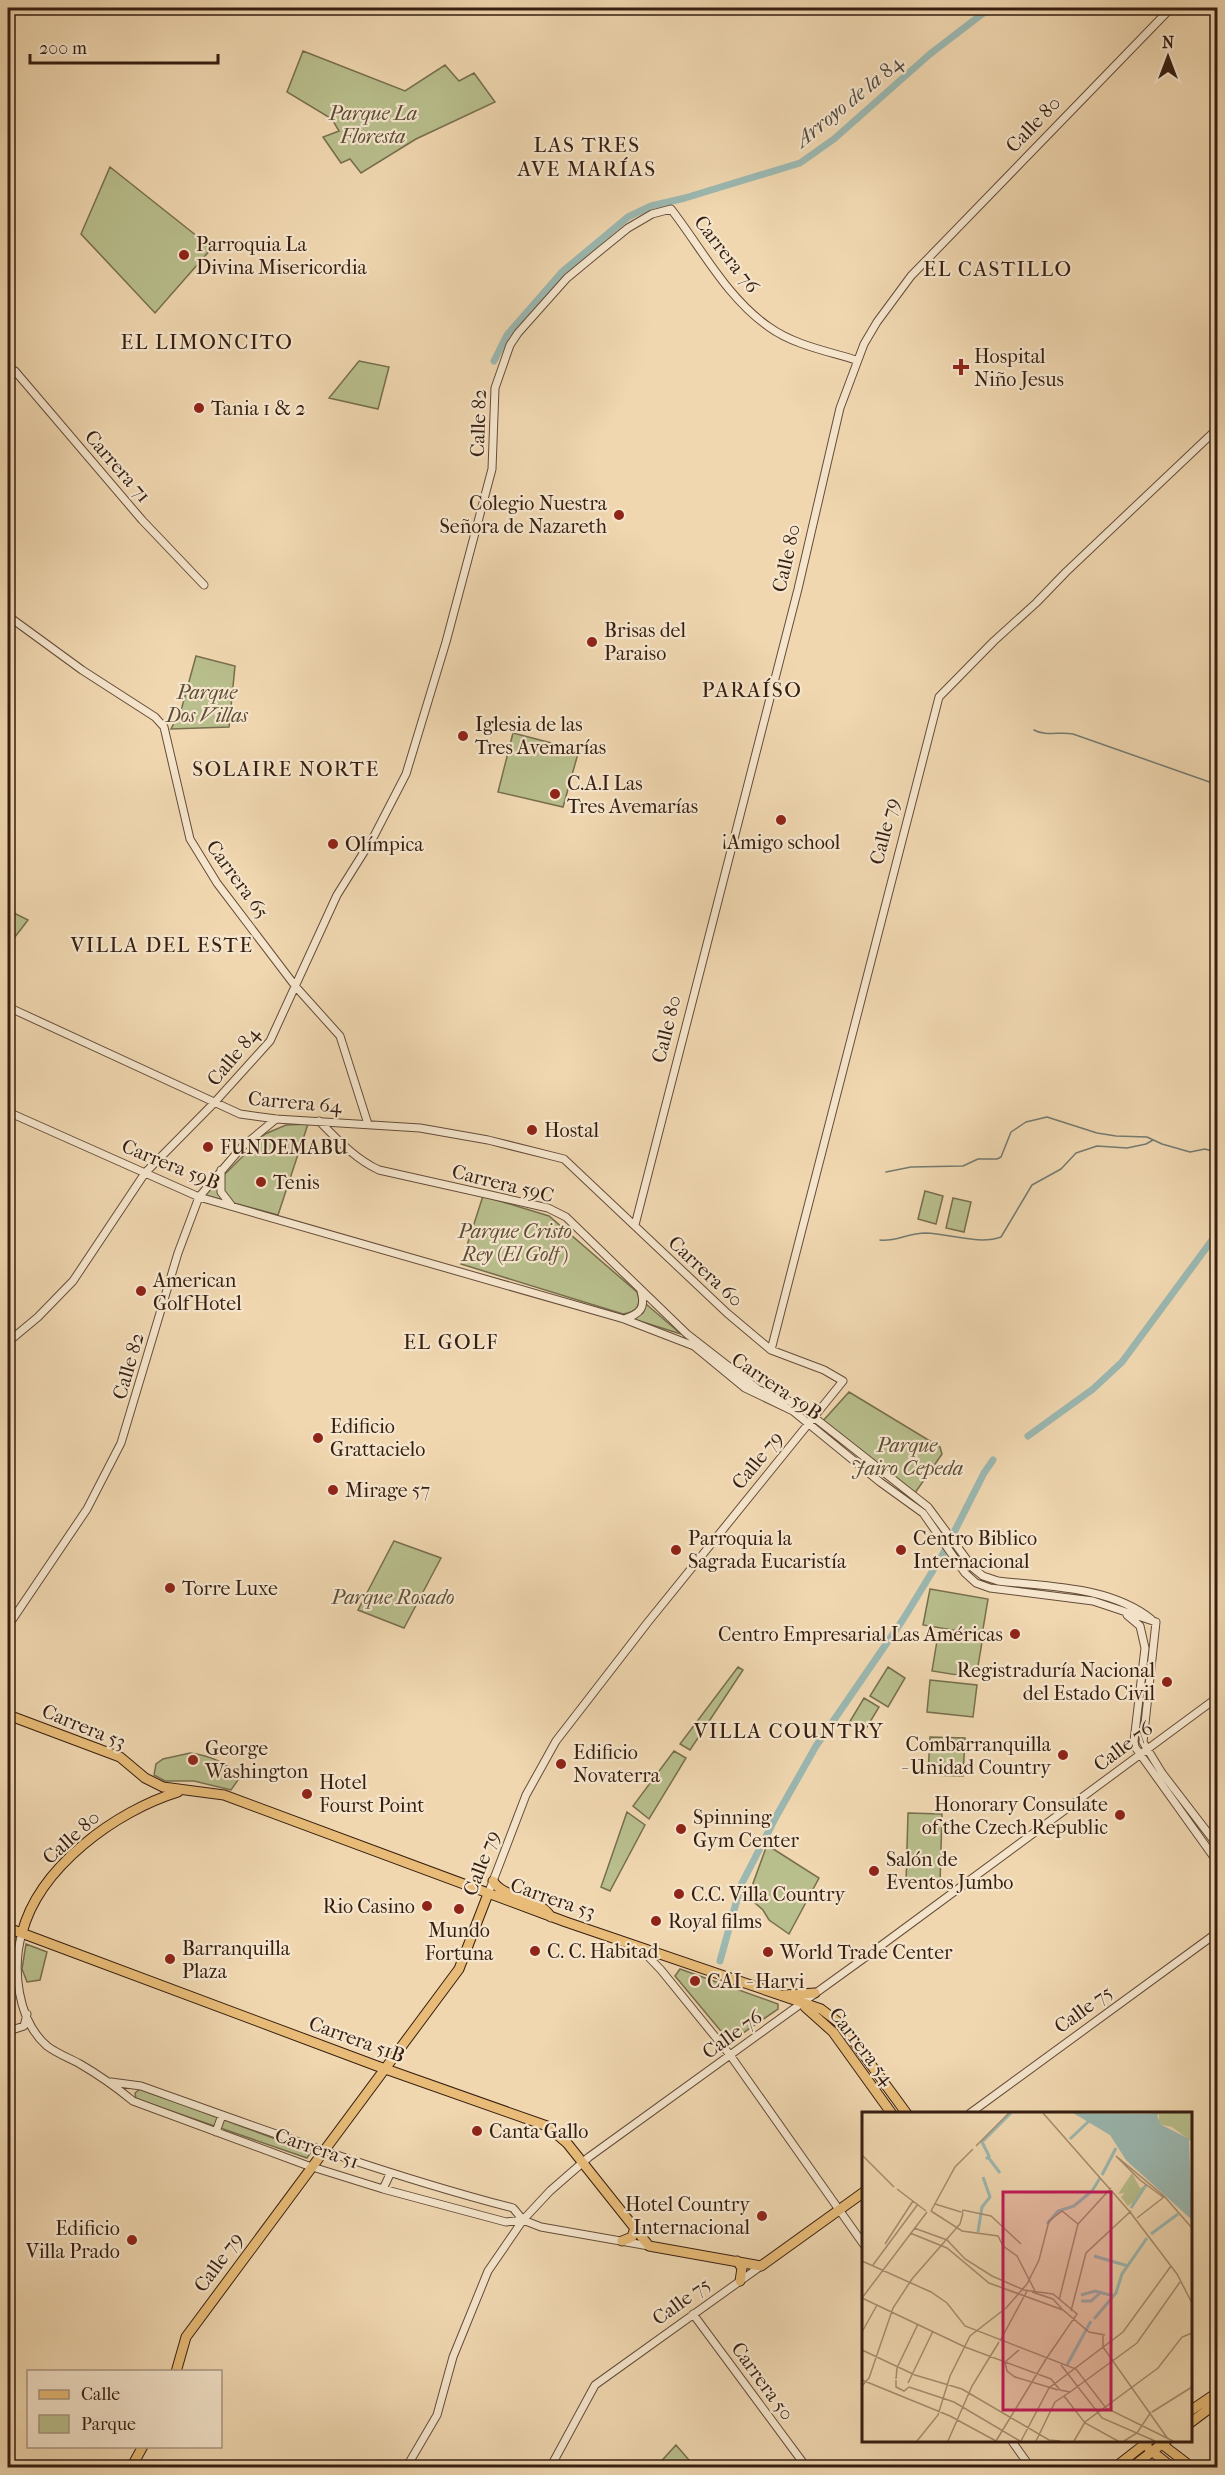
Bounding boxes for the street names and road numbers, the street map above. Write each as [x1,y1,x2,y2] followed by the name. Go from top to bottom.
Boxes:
[1001,92,1066,157] street label: Calle 80
[689,211,764,298] street label: Carrera 76
[466,389,491,457] street label: Calle 82
[80,425,155,507] street label: Carrera 71
[768,522,805,594] street label: Calle 80
[865,795,904,867] street label: Calle 79
[202,836,274,923] street label: Carrera 65
[647,993,686,1065] street label: Calle 80
[202,1021,265,1090] street label: Calle 84
[247,1087,344,1118] street label: Carrera 64
[118,1134,223,1195] street label: Carrera 59B
[450,1160,556,1207] street label: Carrera 59C
[664,1231,748,1312] street label: Carrera 60
[108,1330,149,1402] street label: Calle 82
[727,1348,826,1425] street label: Carrera 59B
[727,1427,788,1494] street label: Calle 79
[39,1699,129,1754] street label: Carrera 53
[1089,1717,1158,1776] street label: Calle 76
[38,1806,105,1869] street label: Calle 80
[459,1827,504,1899] street label: Calle 79
[507,1873,598,1924] street label: Carrera 53
[1050,1981,1117,2038] street label: Calle 75
[824,2003,900,2091] street label: Carrera 54
[698,2005,767,2064] street label: Calle 76
[306,2012,408,2067] street label: Carrera 51B
[272,2123,362,2174] street label: Carrera 51
[189,2228,248,2297] street label: Calle 79
[648,2273,715,2330] street label: Calle 75
[727,2338,799,2425] street label: Carrera 50

